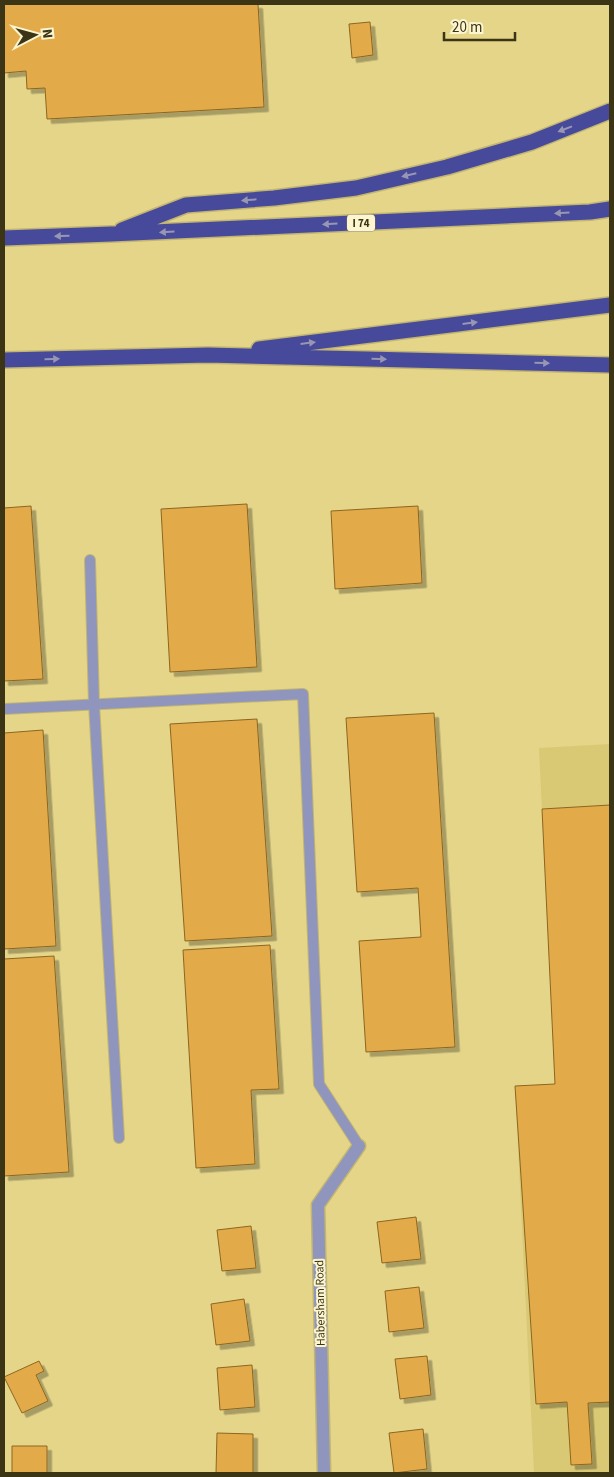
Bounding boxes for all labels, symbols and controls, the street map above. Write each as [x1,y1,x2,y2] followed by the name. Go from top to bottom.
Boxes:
[10,10,60,60] north arrow
[444,10,515,42] scale bar
[452,17,482,38] text: 20 m
[37,28,57,39] text: N
[557,125,572,133] one-way arrow
[402,171,417,179] one-way arrow
[241,196,257,204] one-way arrow
[554,210,570,218] one-way arrow
[347,214,375,232] road number: I 74
[321,221,337,229] one-way arrow
[159,228,175,236] one-way arrow
[54,232,70,240] one-way arrow
[462,319,478,327] one-way arrow
[301,339,317,347] one-way arrow
[45,355,61,363] one-way arrow
[371,355,387,363] one-way arrow
[534,359,550,367] one-way arrow
[311,1260,330,1346] street label: Habersham Road

